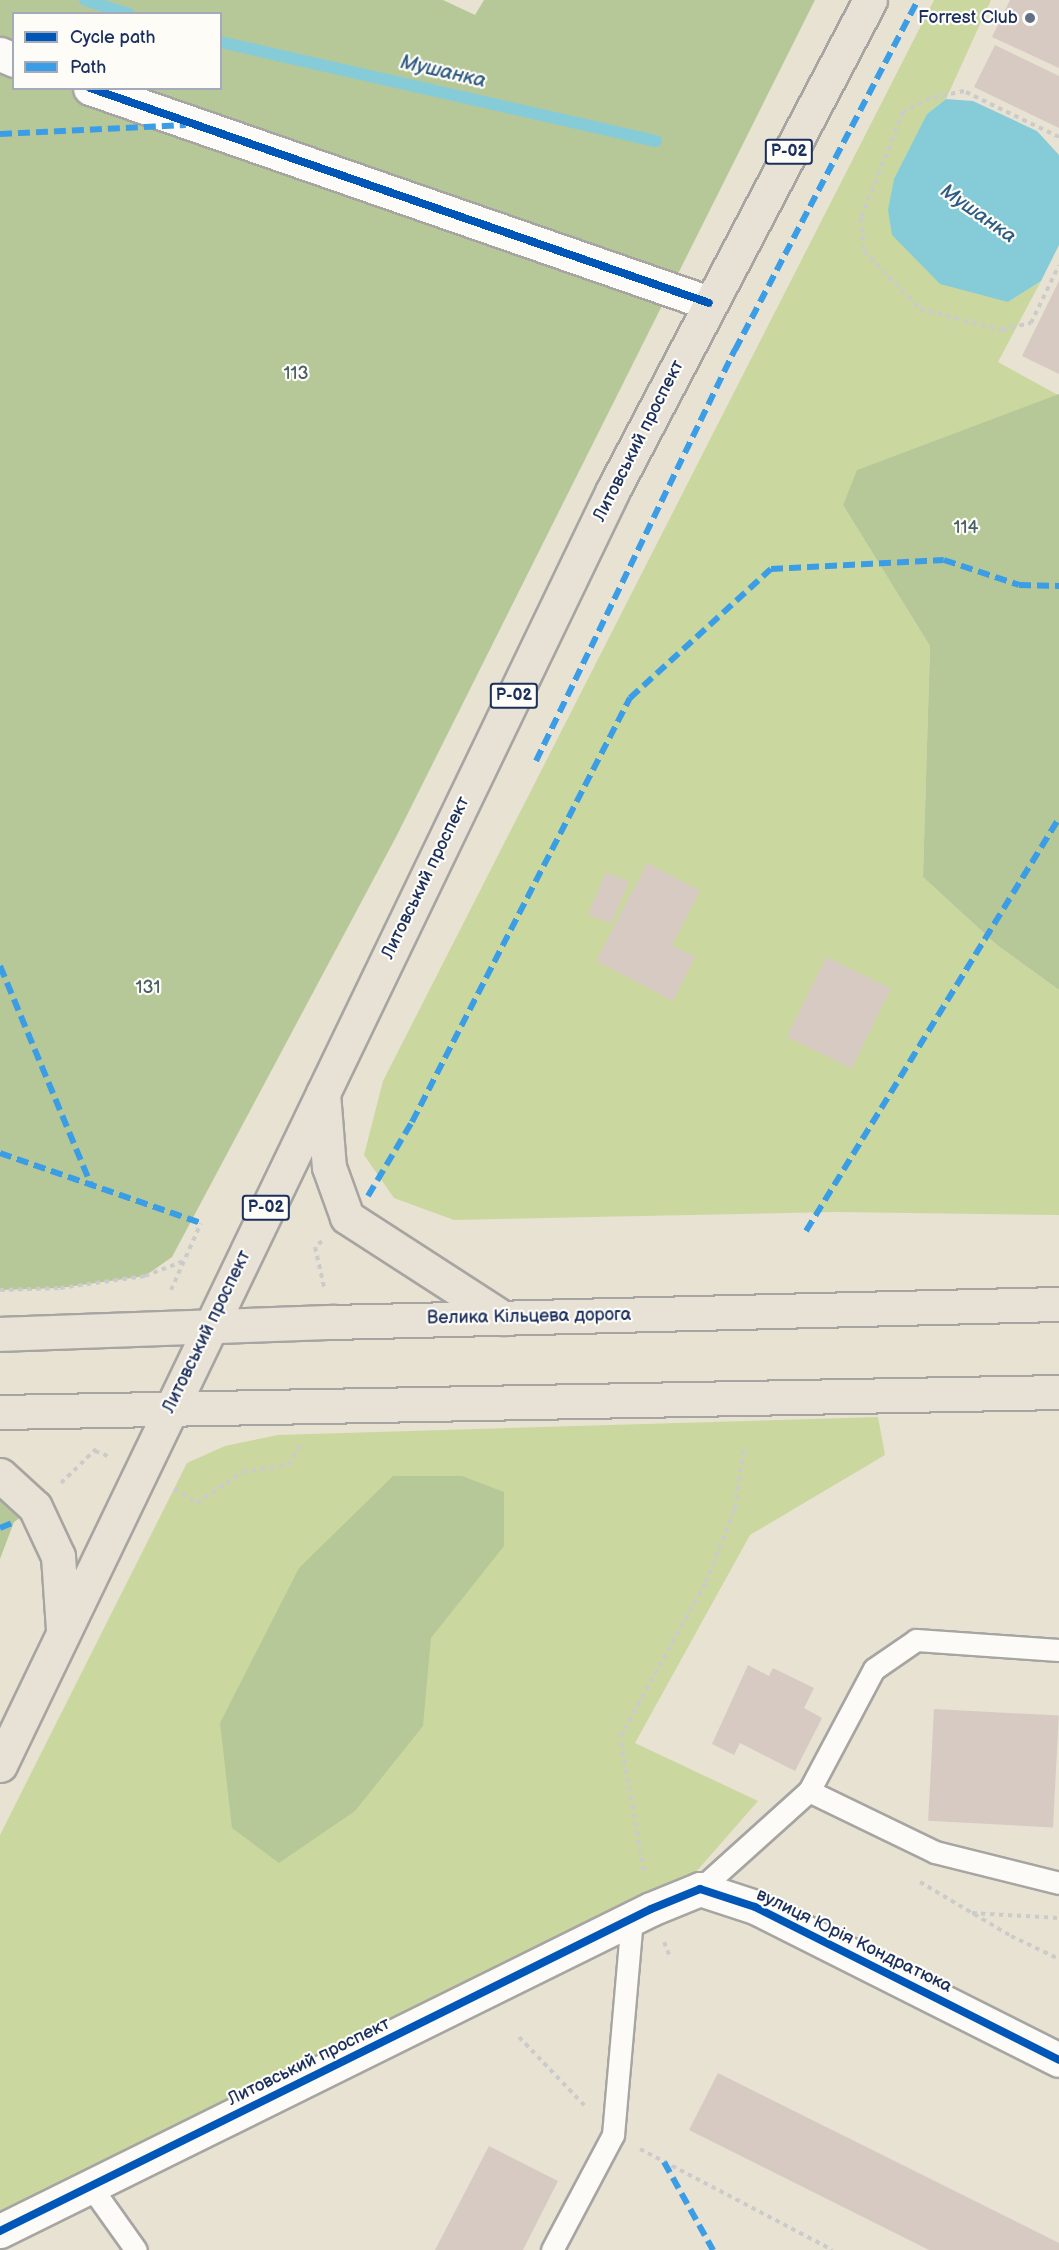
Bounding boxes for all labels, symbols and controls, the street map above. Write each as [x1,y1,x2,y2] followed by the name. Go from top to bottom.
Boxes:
[918,7,1018,29] place label: Forrest Club
[1023,11,1037,25] marker: Forrest Club
[12,12,222,90] legend
[70,27,156,48] text: Cycle path
[398,51,488,93] water label: Мушанка
[70,57,106,78] text: Path
[764,139,814,165] road number: Р-02
[935,179,1021,249] water label: Мушанка
[589,357,689,525] street label: Литовський проспект
[283,363,309,385] park label: 113
[954,517,978,539] park label: 114
[488,683,540,709] road number: Р-02
[377,793,475,963] street label: Литовський проспект
[135,977,161,999] park label: 131
[240,1195,292,1221] road number: Р-02
[158,1247,256,1417] street label: Литовський проспект
[427,1304,631,1330] street label: Велика Кільцева дорога
[753,1884,955,1998] street label: вулиця Юрія Кондратюка
[224,2013,394,2111] street label: Литовський проспект

